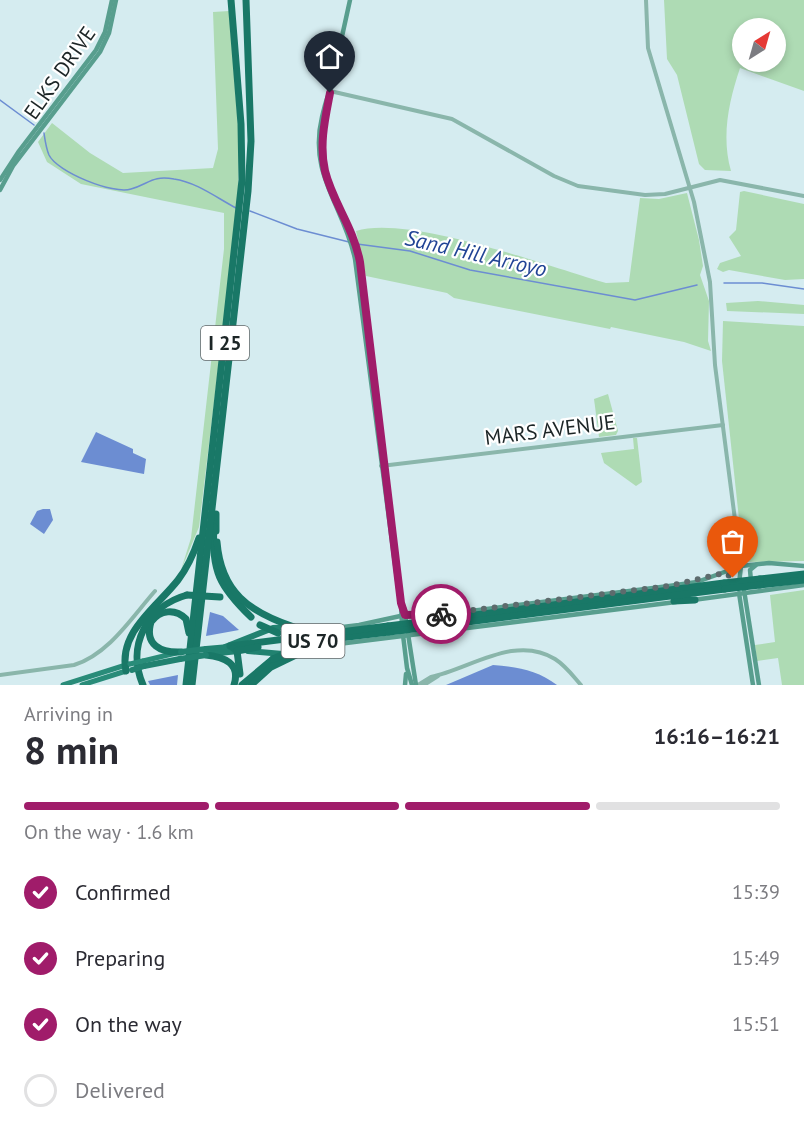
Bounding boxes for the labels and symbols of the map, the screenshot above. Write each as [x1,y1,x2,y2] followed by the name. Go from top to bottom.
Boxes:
[732,18,786,72] north arrow
[18,21,101,124] street label: ELKS DRIVE
[304,31,355,93] pin
[402,223,550,283] water label: Sand Hill Arroyo
[201,326,249,360] road number: I 25
[483,408,617,451] street label: MARS AVENUE
[707,516,758,578] pin
[411,584,471,644] courier
[282,624,344,658] road number: US 70

